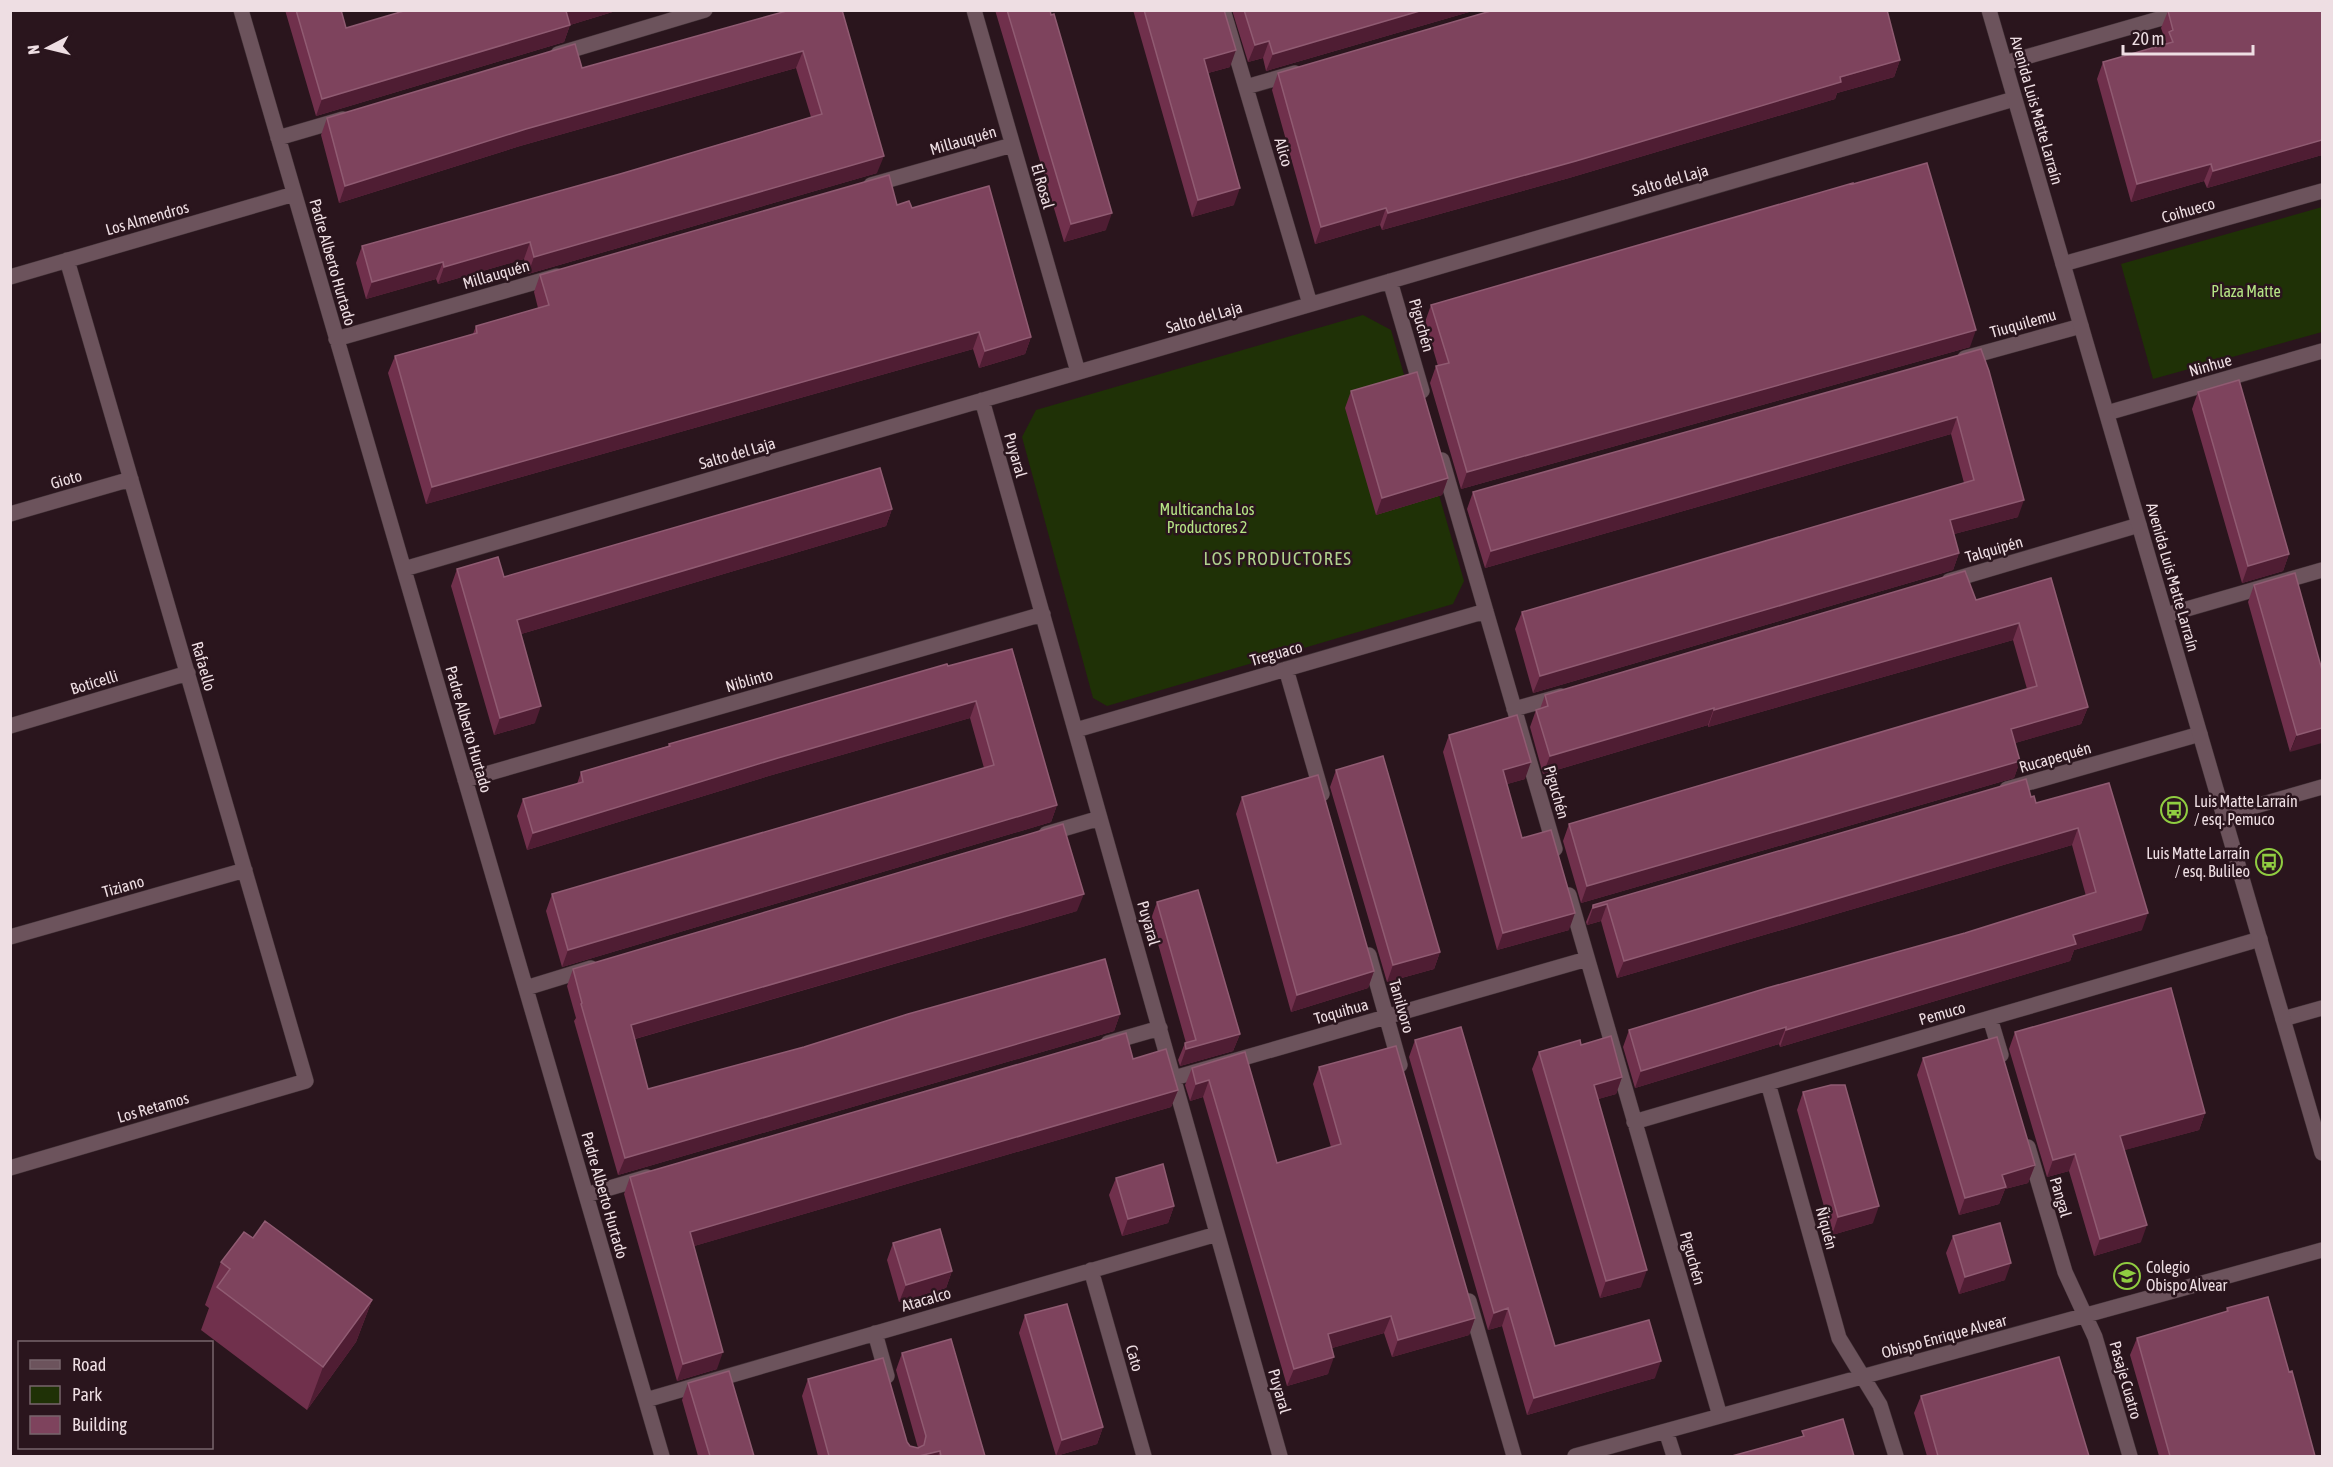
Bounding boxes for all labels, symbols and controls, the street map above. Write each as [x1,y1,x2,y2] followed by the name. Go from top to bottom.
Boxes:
[18,18,78,78] north arrow
[2123,18,2254,56] scale bar
[2132,28,2164,49] text: 20 m
[2007,34,2067,186] street label: Avenida Luis Matte Larraín
[24,44,43,56] text: N
[928,122,999,159] street label: Millauquén
[1271,135,1297,169] street label: Alico
[1028,161,1058,211] street label: El Rosal
[1630,161,1711,200] street label: Salto del Laja
[2159,194,2217,226] street label: Coihueco
[103,197,191,238] street label: Los Almendros
[306,197,360,327] street label: Padre Alberto Hurtado
[461,256,532,293] street label: Millauquén
[2211,282,2281,300] park label: Plaza Matte
[1405,296,1438,354] street label: Piguchén
[1164,298,1245,337] street label: Salto del Laja
[1988,305,2058,342] street label: Tiuquilemu
[2187,350,2233,380] street label: Ninhue
[1000,431,1031,480] street label: Puyaral
[697,434,778,473] street label: Salto del Laja
[48,466,84,492] street label: Gioto
[1160,500,1255,536] park label: Multicancha Los Productores 2
[2143,501,2203,653] street label: Avenida Luis Matte Larraín
[1963,532,2025,567] street label: Talquipén
[1204,548,1352,569] district label: LOS PRODUCTORES
[1248,637,1304,670] street label: Treguaco
[188,639,220,693] street label: Rafaello
[442,664,496,794] street label: Padre Alberto Hurtado
[723,665,775,695] street label: Niblinto
[68,666,120,698] street label: Boticelli
[2017,738,2093,777] street label: Rucapequén
[1540,763,1573,821] street label: Piguchén
[2194,792,2298,829] place label: Luis Matte Larraín / esq. Pemuco
[2159,795,2189,825] bus stop icon: Luis Matte Larraín / esq. Pemuco
[2146,844,2250,881] place label: Luis Matte Larraín / esq. Bulileo
[2254,847,2284,877] bus stop icon: Luis Matte Larraín / esq. Bulileo
[100,871,146,901] street label: Tiziano
[1133,899,1164,948] street label: Puyaral
[1386,977,1418,1035] street label: Tanilvoro
[1312,995,1370,1028] street label: Toquihua
[1917,998,1967,1028] street label: Pemuco
[115,1088,191,1126] street label: Los Retamos
[578,1130,632,1260] street label: Padre Alberto Hurtado
[2046,1175,2076,1220] street label: Pangal
[1812,1205,1841,1252] street label: Ñiquén
[1676,1229,1709,1287] street label: Piguchén
[2146,1258,2228,1295] place label: Colegio Obispo Alvear
[2112,1261,2142,1291] school or university icon: Colegio Obispo Alvear
[899,1283,953,1315] street label: Atacalco
[1879,1311,2009,1362] street label: Obispo Enrique Alvear
[2105,1339,2146,1421] street label: Pasaje Cuatro
[18,1341,213,1449] legend
[1123,1343,1147,1373] street label: Cato
[72,1354,106,1375] text: Road
[1264,1367,1295,1416] street label: Puyaral
[72,1384,102,1405] text: Park
[72,1414,127,1435] text: Building

